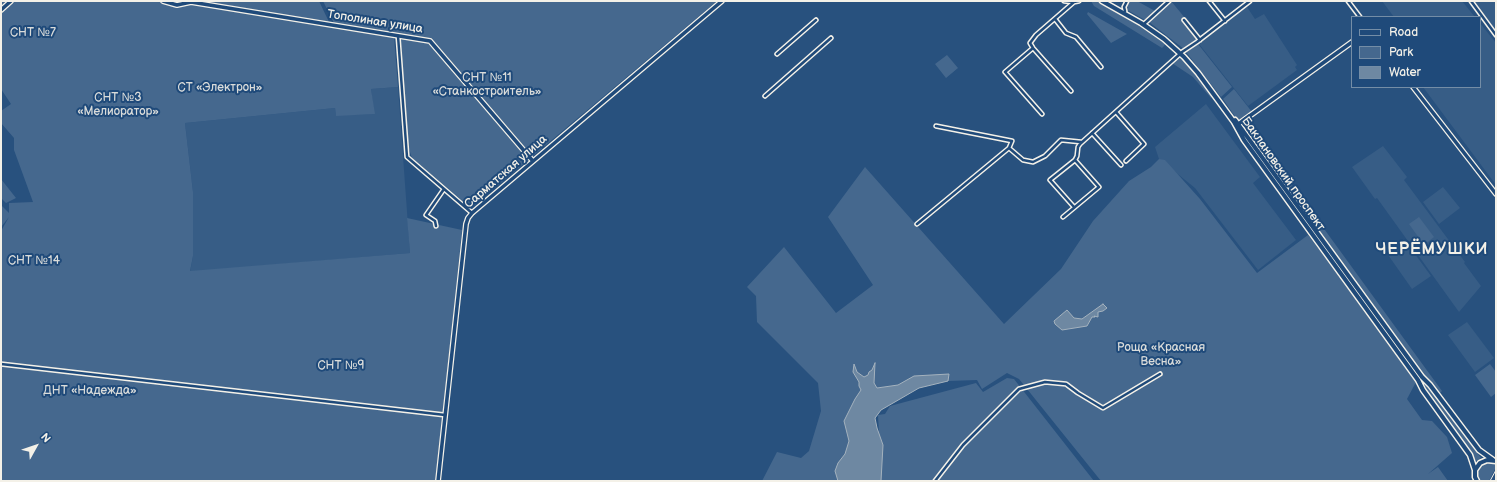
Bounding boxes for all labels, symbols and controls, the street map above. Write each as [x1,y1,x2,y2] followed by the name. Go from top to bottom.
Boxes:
[326,7,424,37] street label: Тополиная улица
[1351,16,1481,88] legend
[1389,25,1418,40] text: Road
[10,26,56,40] park label: СНТ №7
[1389,45,1413,60] text: Park
[1389,65,1421,80] text: Water
[432,71,542,99] park label: СНТ №11 «Станкостроитель»
[178,81,262,95] park label: СТ «Электрон»
[77,91,159,119] park label: СНТ №3 «Мелиоратор»
[1238,114,1328,234] street label: Баклановский проспект
[462,132,550,212] street label: Сарматская улица
[1375,240,1489,260] district label: ЧЕРЁМУШКИ
[8,254,60,268] park label: СНТ №14
[1117,341,1205,369] park label: Роща «Красная Весна»
[317,359,365,373] park label: СНТ №9
[43,384,137,398] park label: ДНТ «Надежда»
[16,426,56,466] north arrow
[38,431,53,445] text: N

